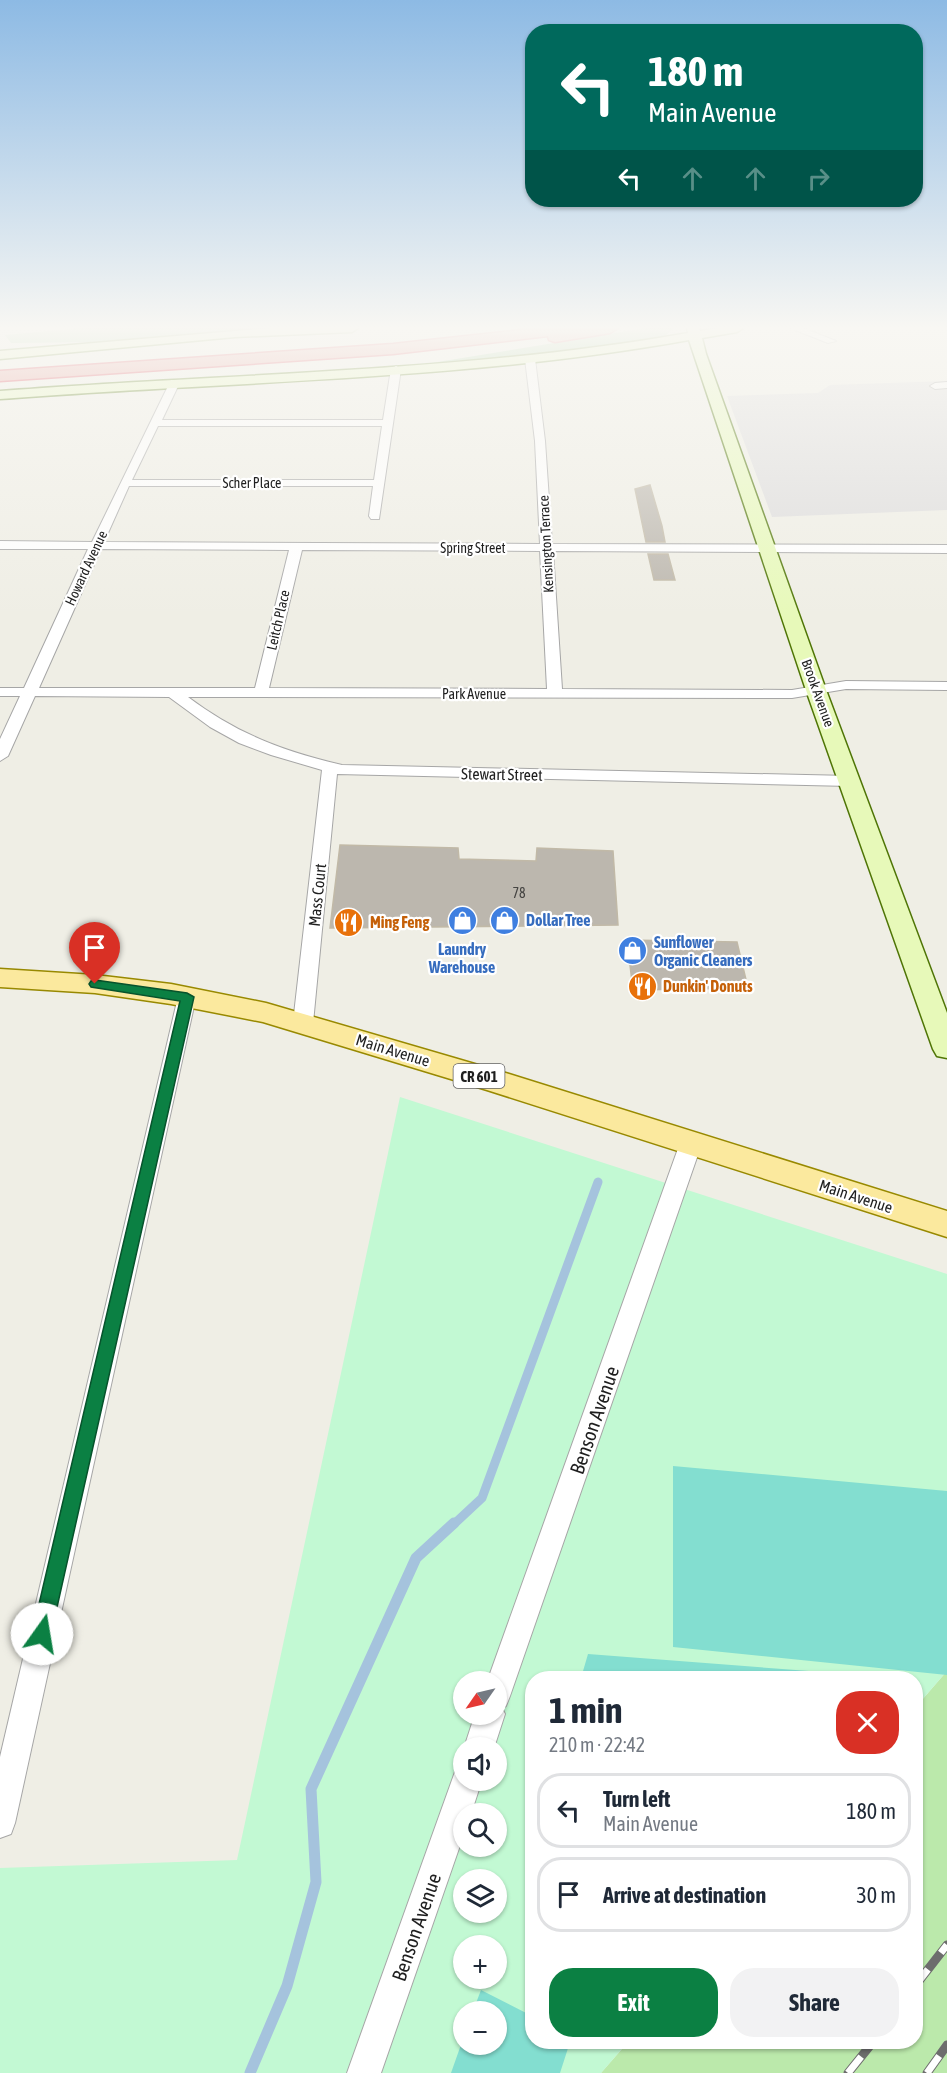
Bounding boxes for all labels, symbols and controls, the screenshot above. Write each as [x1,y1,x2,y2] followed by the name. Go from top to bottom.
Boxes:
[648,47,743,95] text: 180 m
[549,48,627,126] icon: left
[648,97,776,128] text: Main Avenue
[613,162,646,195] icon: left
[676,162,709,195] icon: ahead
[739,162,772,195] icon: ahead
[802,162,835,195] icon: right
[223,475,281,491] street label: Scher Place
[535,495,557,593] street label: Kensington Terrace
[62,528,110,608] street label: Howard Avenue
[440,540,506,556] street label: Spring Street
[263,588,293,652] street label: Leitch Place
[798,657,838,729] street label: Brook Avenue
[442,686,506,702] street label: Park Avenue
[461,764,543,784] street label: Stewart Street
[305,862,329,927] street label: Mass Court
[512,885,526,901] house number: 78
[489,904,521,936] shop icon: Dollar Tree
[446,905,478,937] shop icon: Laundry Warehouse
[333,906,365,938] restaurant icon: Ming Feng
[526,911,591,929] place label: Dollar Tree
[370,913,429,931] place label: Ming Feng
[69,922,120,984] pin
[78,931,111,964] icon: arrive
[654,933,753,969] place label: Sunflower Organic Cleaners
[617,935,649,967] shop icon: Sunflower Organic Cleaners
[428,940,495,976] place label: Laundry Warehouse
[626,970,658,1002] restaurant icon: Dunkin' Donuts
[663,977,753,995] place label: Dunkin' Donuts
[354,1030,432,1070] street label: Main Avenue
[454,1064,504,1088] road number: CR 601
[817,1176,895,1216] street label: Main Avenue
[565,1363,623,1477] street label: Benson Avenue
[10,1602,74,1666] position arrow
[453,1671,507,1725] north arrow
[453,1671,507,2055] map controls
[549,1689,623,1731] text: 1 min
[836,1691,899,1754] button: close
[549,1733,645,1756] text: 210 m · 22:42
[453,1737,507,1791] button: sound
[603,1786,670,1812] text: Turn left
[552,1794,585,1827] icon: left
[846,1798,896,1824] text: 180 m
[453,1803,507,1857] button: search
[603,1812,698,1835] text: Main Avenue
[453,1869,507,1923] button: layers
[387,1870,445,1984] street label: Benson Avenue
[552,1878,585,1911] icon: arrive
[603,1882,766,1908] text: Arrive at destination
[856,1882,896,1908] text: 30 m
[453,1935,507,1989] button: +
[549,1968,718,2037] button: Exit
[730,1968,899,2037] button: Share
[453,2001,507,2055] button: −

